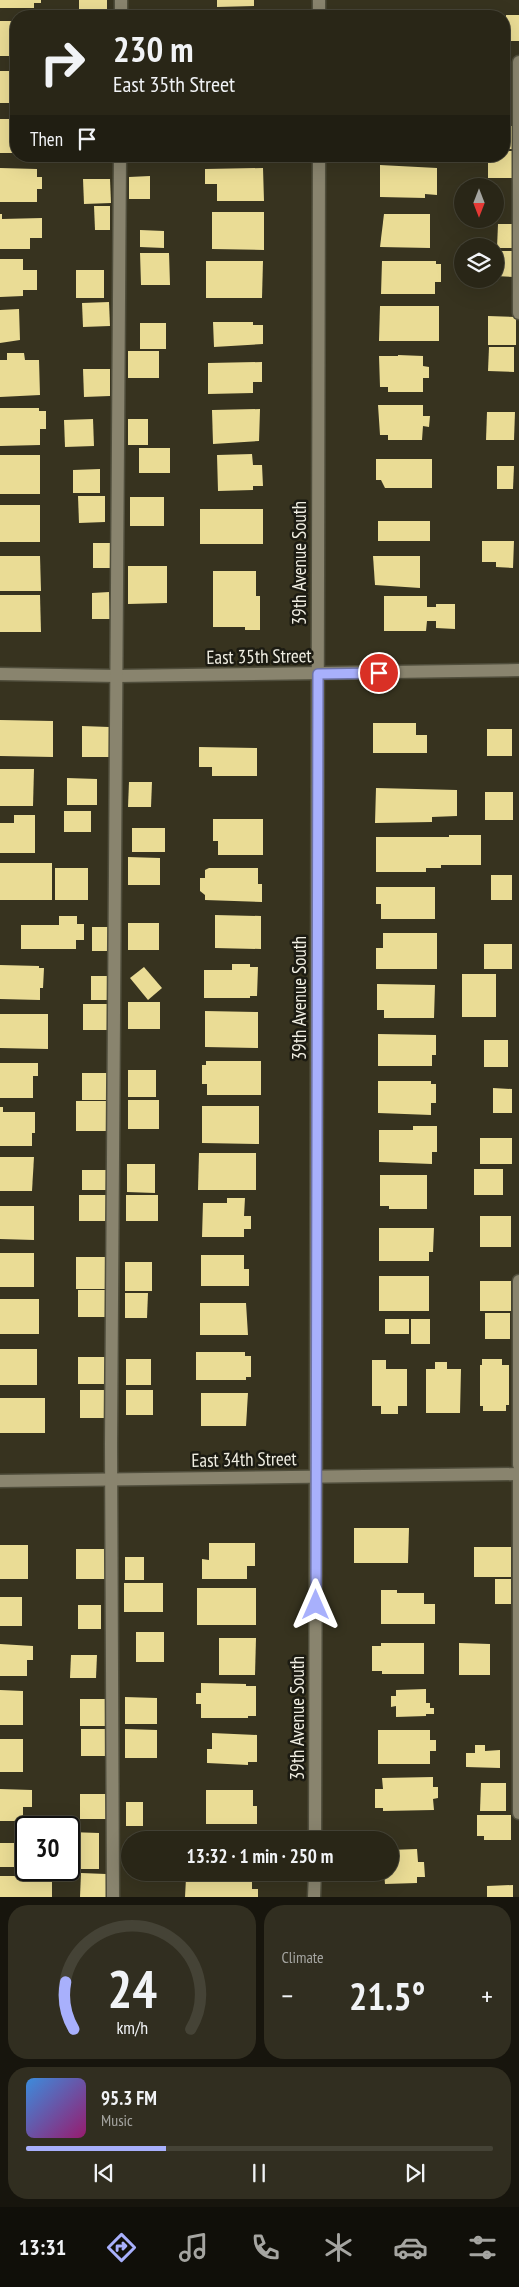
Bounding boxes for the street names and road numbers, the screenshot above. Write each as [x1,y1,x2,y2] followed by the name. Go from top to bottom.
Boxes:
[287,501,311,625] street label: 39th Avenue South
[206,643,313,669] street label: East 35th Street
[287,936,311,1060] street label: 39th Avenue South
[191,1446,298,1472] street label: East 34th Street
[285,1656,309,1780] street label: 39th Avenue South

